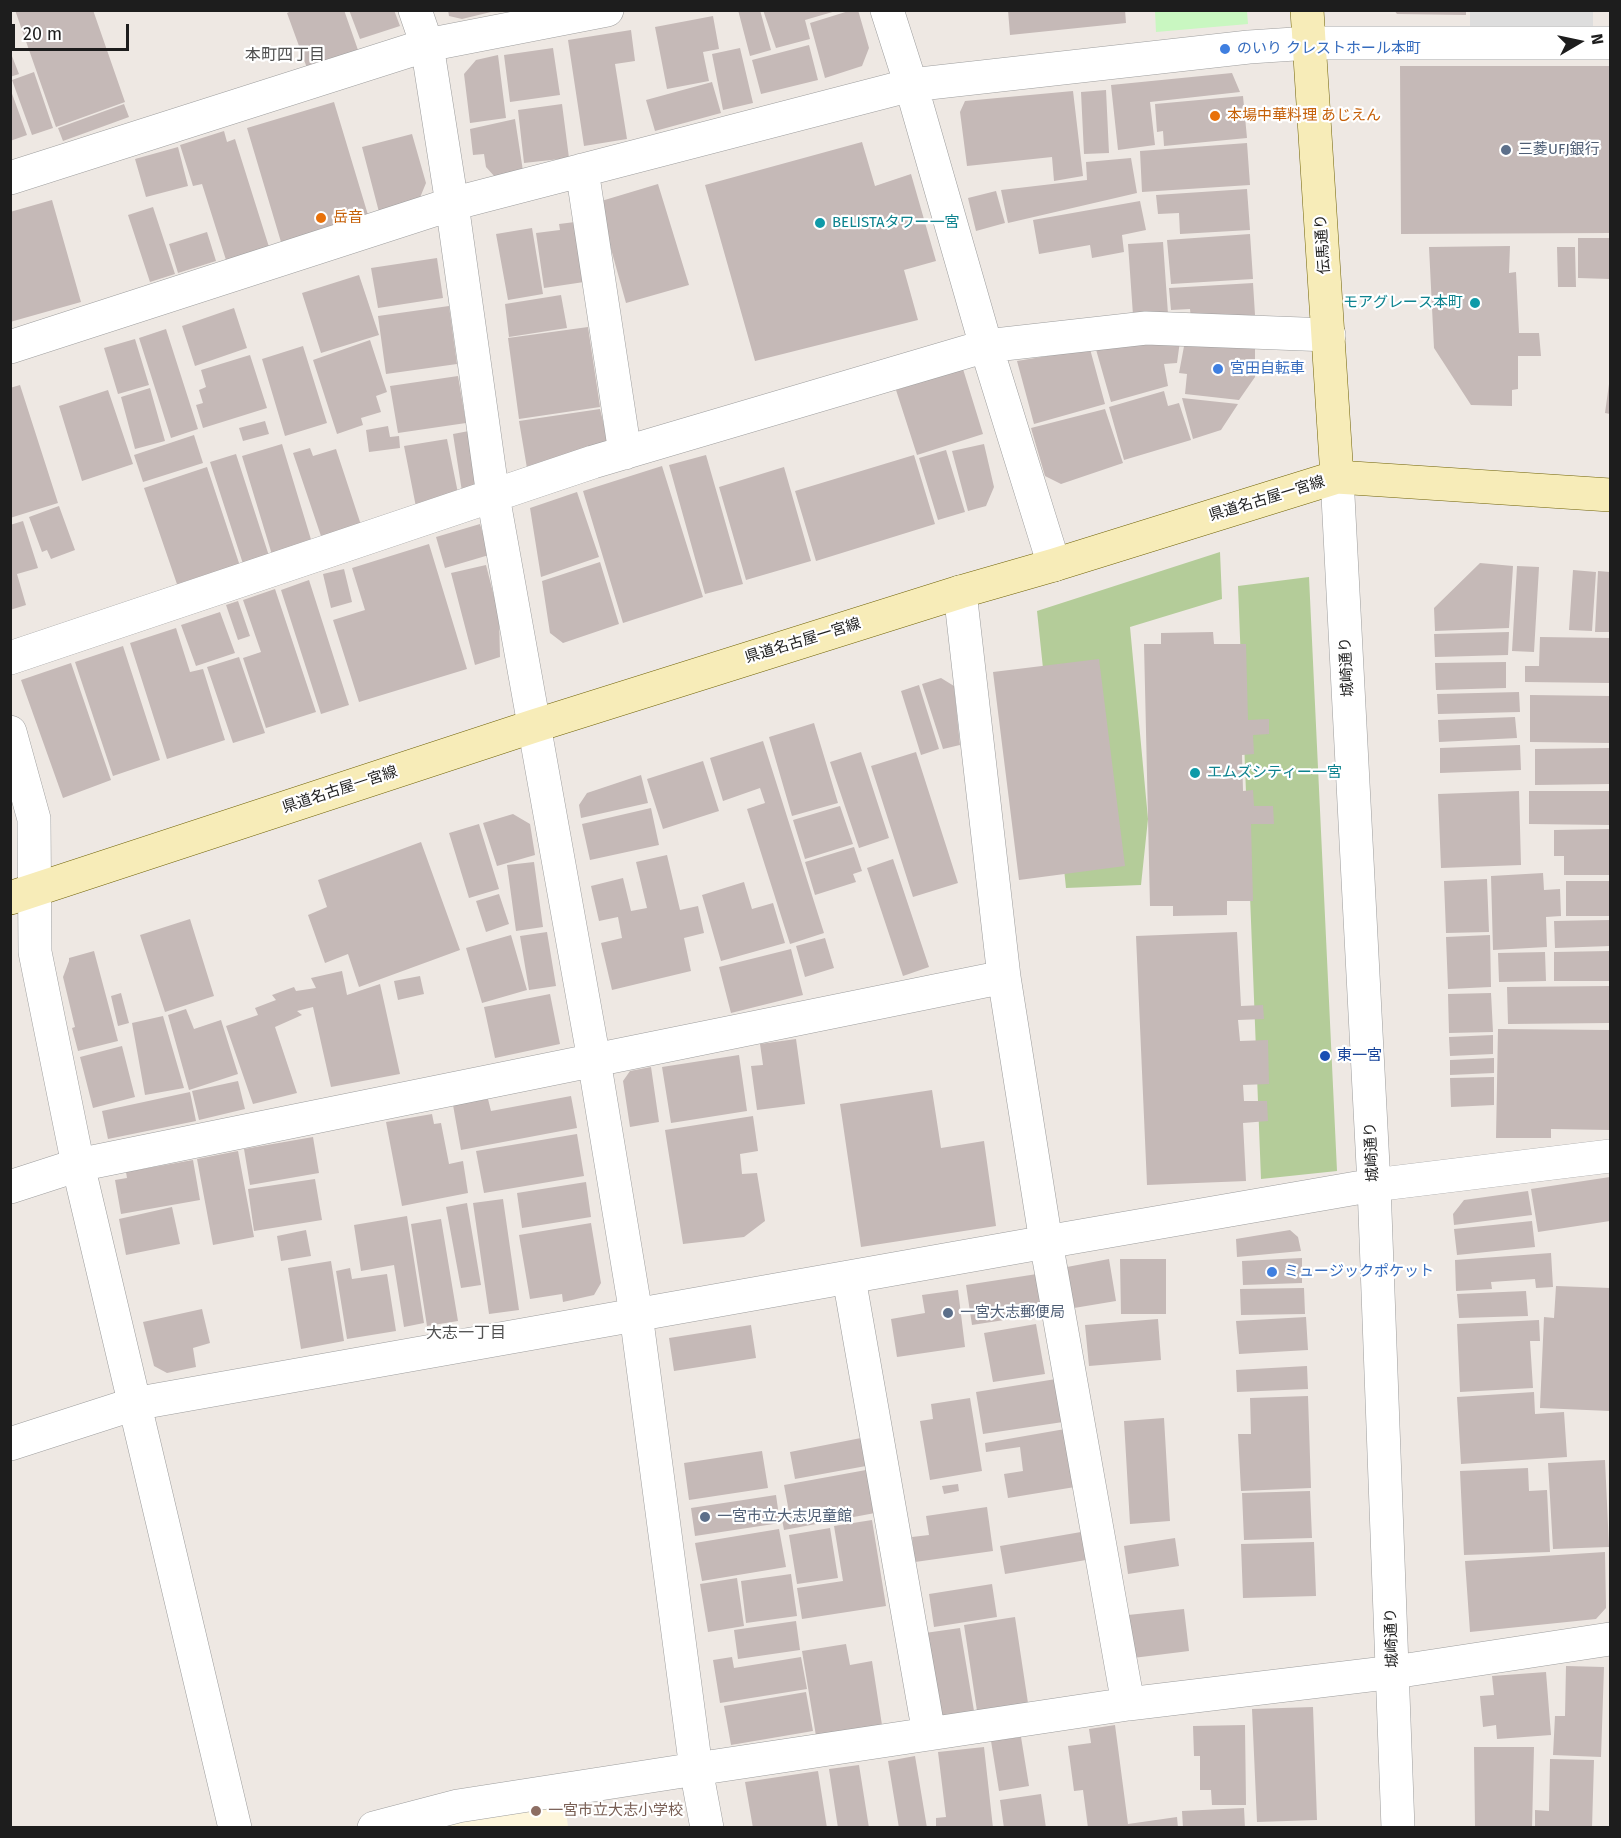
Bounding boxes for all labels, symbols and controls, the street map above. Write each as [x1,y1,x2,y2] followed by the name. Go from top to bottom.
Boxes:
[15,12,132,50] scale bar
[1549,12,1609,72] north arrow
[23,23,62,45] text: 20 m
[1587,32,1607,46] text: N
[1237,40,1421,58] place label: のいり クレストホール本町
[1218,42,1232,56] marker: のいり クレストホール本町
[245,46,325,66] district label: 本町四丁目
[1227,107,1381,125] place label: 本場中華料理 あじえん
[1208,109,1222,123] marker: 本場中華料理 あじえん
[1518,141,1600,159] place label: 三菱UFJ銀行
[1499,143,1513,157] marker: 三菱UFJ銀行
[333,209,363,227] place label: 岳音
[314,211,328,225] marker: 岳音
[1312,213,1334,275] street label: 伝馬通り
[832,214,959,232] place label: BELISTAタワー一宮
[813,216,827,230] marker: BELISTAタワー一宮
[1343,294,1463,312] place label: モアグレース本町
[1468,296,1482,310] marker: モアグレース本町
[1230,360,1305,378] place label: 宮田自転車
[1211,362,1225,376] marker: 宮田自転車
[1207,473,1327,525] street label: 県道名古屋一宮線
[743,615,863,667] street label: 県道名古屋一宮線
[1336,637,1358,697] street label: 城崎通り
[280,763,400,817] street label: 県道名古屋一宮線
[1207,764,1342,782] place label: エムズシティー一宮
[1188,766,1202,780] marker: エムズシティー一宮
[1337,1047,1382,1065] place label: 東一宮
[1318,1049,1332,1063] marker: 東一宮
[1361,1122,1383,1182] street label: 城崎通り
[1284,1263,1434,1281] place label: ミュージックポケット
[1265,1265,1279,1279] marker: ミュージックポケット
[960,1304,1065,1322] place label: 一宮大志郵便局
[941,1306,955,1320] marker: 一宮大志郵便局
[426,1324,506,1344] district label: 大志一丁目
[717,1508,852,1526] place label: 一宮市立大志児童館
[698,1510,712,1524] marker: 一宮市立大志児童館
[1382,1608,1402,1668] street label: 城崎通り
[548,1802,683,1820] place label: 一宮市立大志小学校
[529,1804,543,1818] marker: 一宮市立大志小学校

